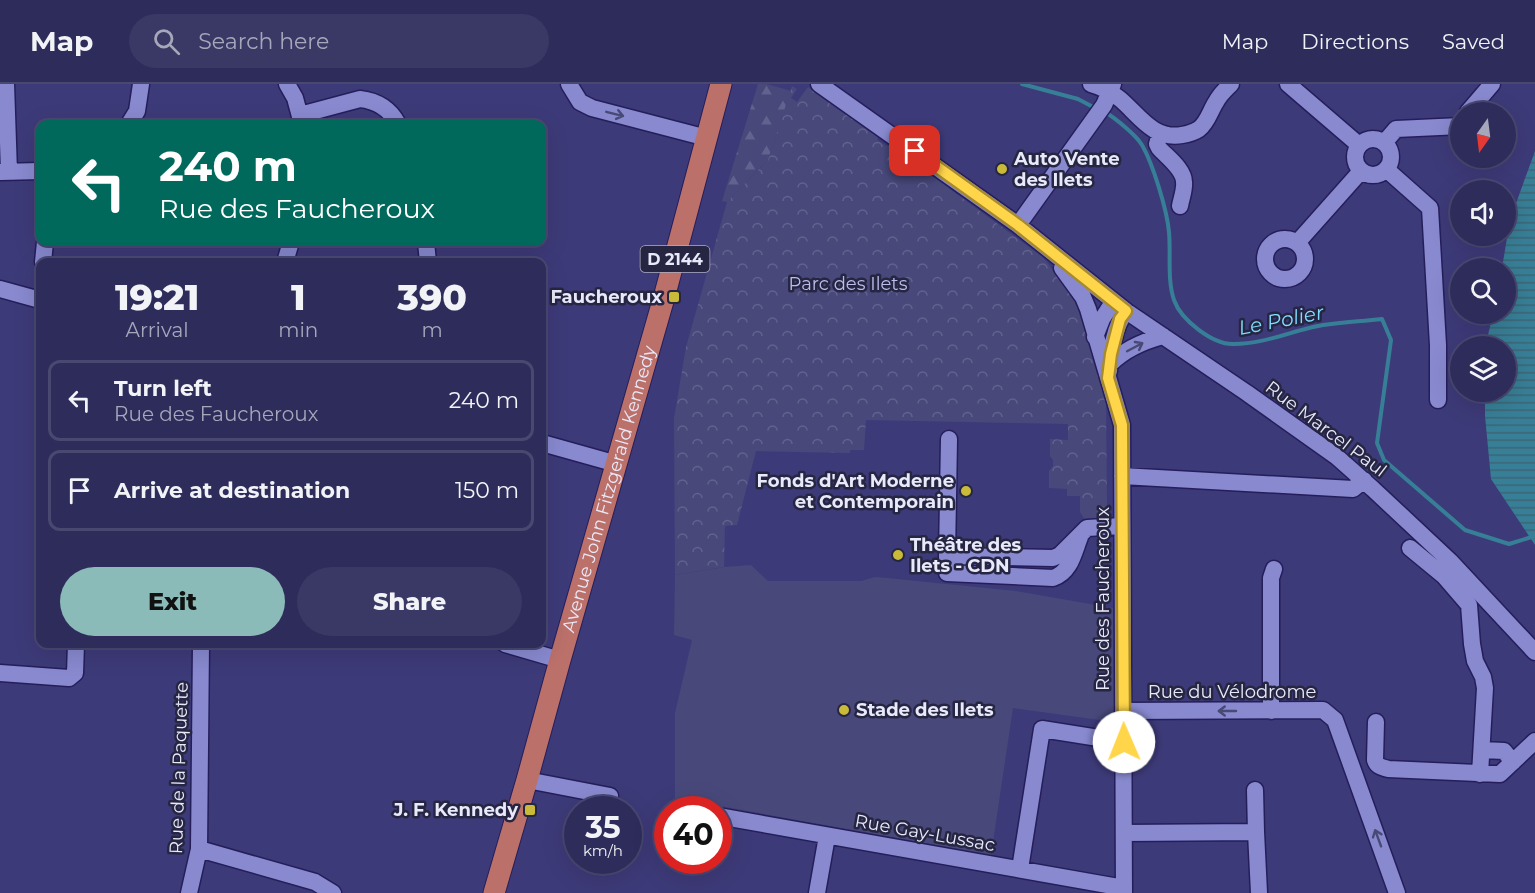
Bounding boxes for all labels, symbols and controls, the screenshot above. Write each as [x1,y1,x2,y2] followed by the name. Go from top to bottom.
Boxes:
[129,14,549,68] search box
[30,24,93,58] text: Map
[150,25,183,58] icon: search
[198,28,329,55] text: Search here
[1222,29,1268,54] text: Map
[1301,29,1409,54] text: Directions
[1442,29,1505,54] text: Saved
[1450,102,1516,168] north arrow
[1450,102,1516,402] map controls
[605,109,624,121] one-way arrow
[889,125,940,176] pin
[898,134,931,167] icon: arrive
[159,140,297,192] text: 240 m
[60,144,138,222] icon: left
[1013,148,1120,191] place label: Auto Vente des Ilets
[995,162,1009,176] marker: Auto Vente des Ilets
[1450,180,1516,246] button: sound
[159,192,435,225] text: Rue des Faucheroux
[640,246,710,272] road number: D 2144
[1450,258,1516,324] button: search
[789,273,908,295] park label: Parc des Ilets
[115,275,199,319] text: 19:21
[291,275,306,319] text: 1
[397,275,467,319] text: 390
[550,286,662,308] place label: Faucheroux
[667,290,681,304] marker: Faucheroux
[1236,300,1327,340] water label: Le Polier
[126,318,189,342] text: Arrival
[278,318,318,342] text: min
[422,318,443,342] text: m
[1450,336,1516,402] button: layers
[1126,341,1143,353] one-way arrow
[558,343,661,635] street label: Avenue John Fitzgerald Kennedy
[114,375,212,402] text: Turn left
[1261,376,1391,482] street label: Rue Marcel Paul
[63,384,96,417] icon: left
[449,387,519,414] text: 240 m
[114,402,318,426] text: Rue des Faucheroux
[756,470,954,513] place label: Fonds d'Art Moderne et Contemporain
[63,474,96,507] icon: arrive
[114,477,350,504] text: Arrive at destination
[455,477,519,504] text: 150 m
[959,484,973,498] marker: Fonds d'Art Moderne et Contemporain
[1092,507,1114,691] street label: Rue des Faucheroux
[910,534,1022,577] place label: Théâtre des Ilets - CDN
[891,548,905,562] marker: Théâtre des Ilets - CDN
[60,567,285,636] button: Exit
[297,567,522,636] button: Share
[1148,681,1316,703] street label: Rue du Vélodrome
[165,682,193,854] street label: Rue de la Paquette
[856,699,994,721] place label: Stade des Ilets
[837,703,851,717] marker: Stade des Ilets
[1218,705,1238,717] one-way arrow
[1092,710,1156,774] position arrow
[654,796,732,874] speed limit sign: 40
[393,799,518,821] place label: J. F. Kennedy
[523,803,537,817] marker: J. F. Kennedy
[585,809,621,846] text: 35
[853,810,997,856] street label: Rue Gay-Lussac
[1371,829,1382,848] one-way arrow
[583,841,623,860] text: km/h

